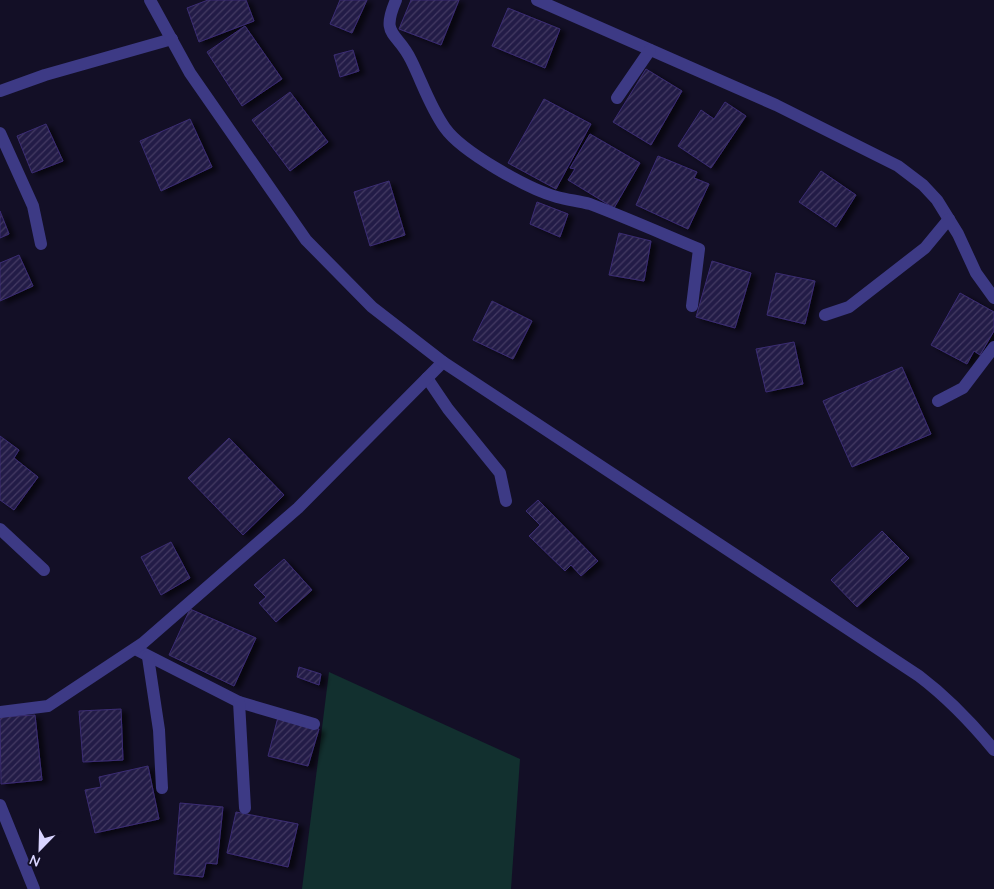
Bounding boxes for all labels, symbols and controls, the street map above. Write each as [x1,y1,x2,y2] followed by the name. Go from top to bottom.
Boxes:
[15,824,65,874] north arrow
[27,851,43,871] text: N

